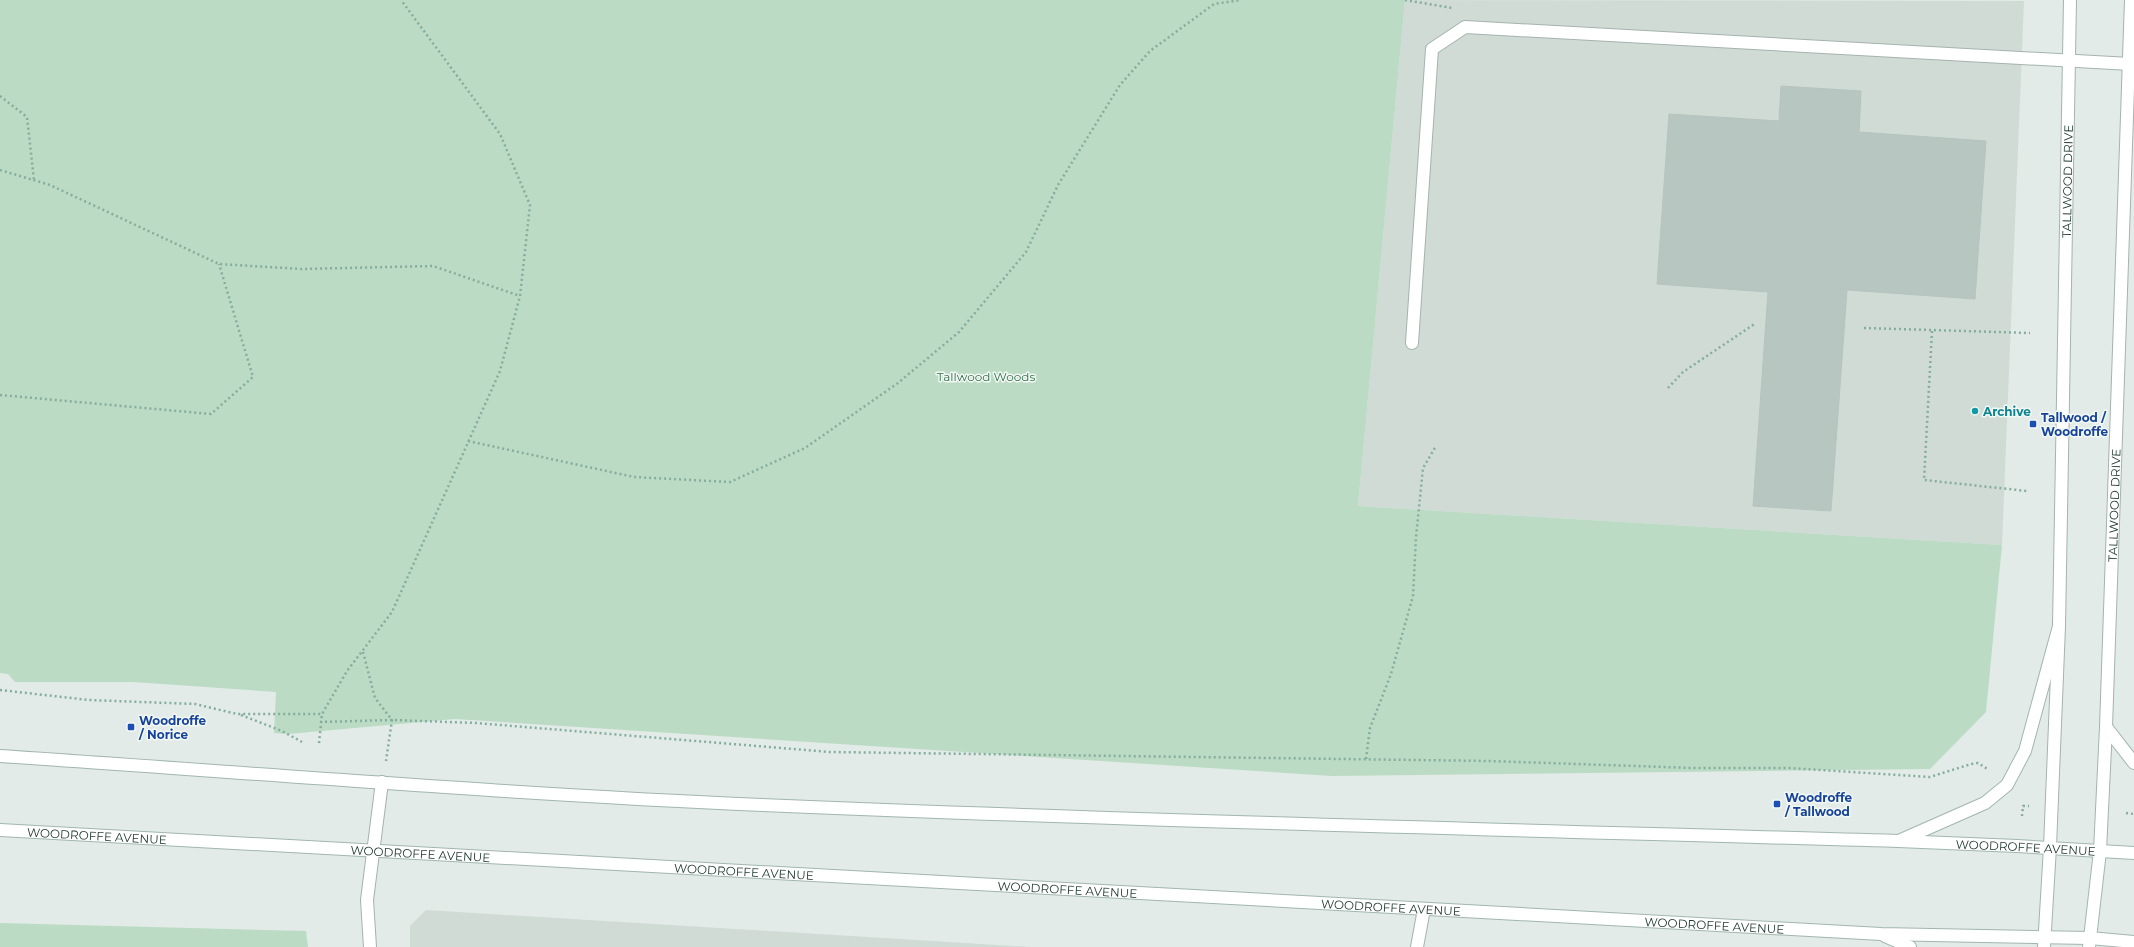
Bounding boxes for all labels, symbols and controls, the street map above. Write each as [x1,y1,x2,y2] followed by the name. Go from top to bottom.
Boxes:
[2058,125,2075,238] street label: TALLWOOD DRIVE
[937,369,1035,384] park label: Tallwood Woods
[1982,404,2031,419] place label: Archive
[1970,406,1980,416] marker: Archive
[2041,410,2109,439] place label: Tallwood / Woodroffe
[2028,419,2038,429] marker: Tallwood / Woodroffe
[2104,448,2123,562] street label: TALLWOOD DRIVE
[138,713,207,742] place label: Woodroffe / Norice
[126,722,136,732] marker: Woodroffe / Norice
[1784,790,1853,819] place label: Woodroffe / Tallwood
[1772,799,1782,809] marker: Woodroffe / Tallwood
[27,824,167,847] street label: WOODROFFE AVENUE
[1955,836,2096,858] street label: WOODROFFE AVENUE
[350,842,491,865] street label: WOODROFFE AVENUE
[674,860,814,882] street label: WOODROFFE AVENUE
[997,878,1138,900] street label: WOODROFFE AVENUE
[1321,896,1461,918] street label: WOODROFFE AVENUE
[1644,913,1785,936] street label: WOODROFFE AVENUE

